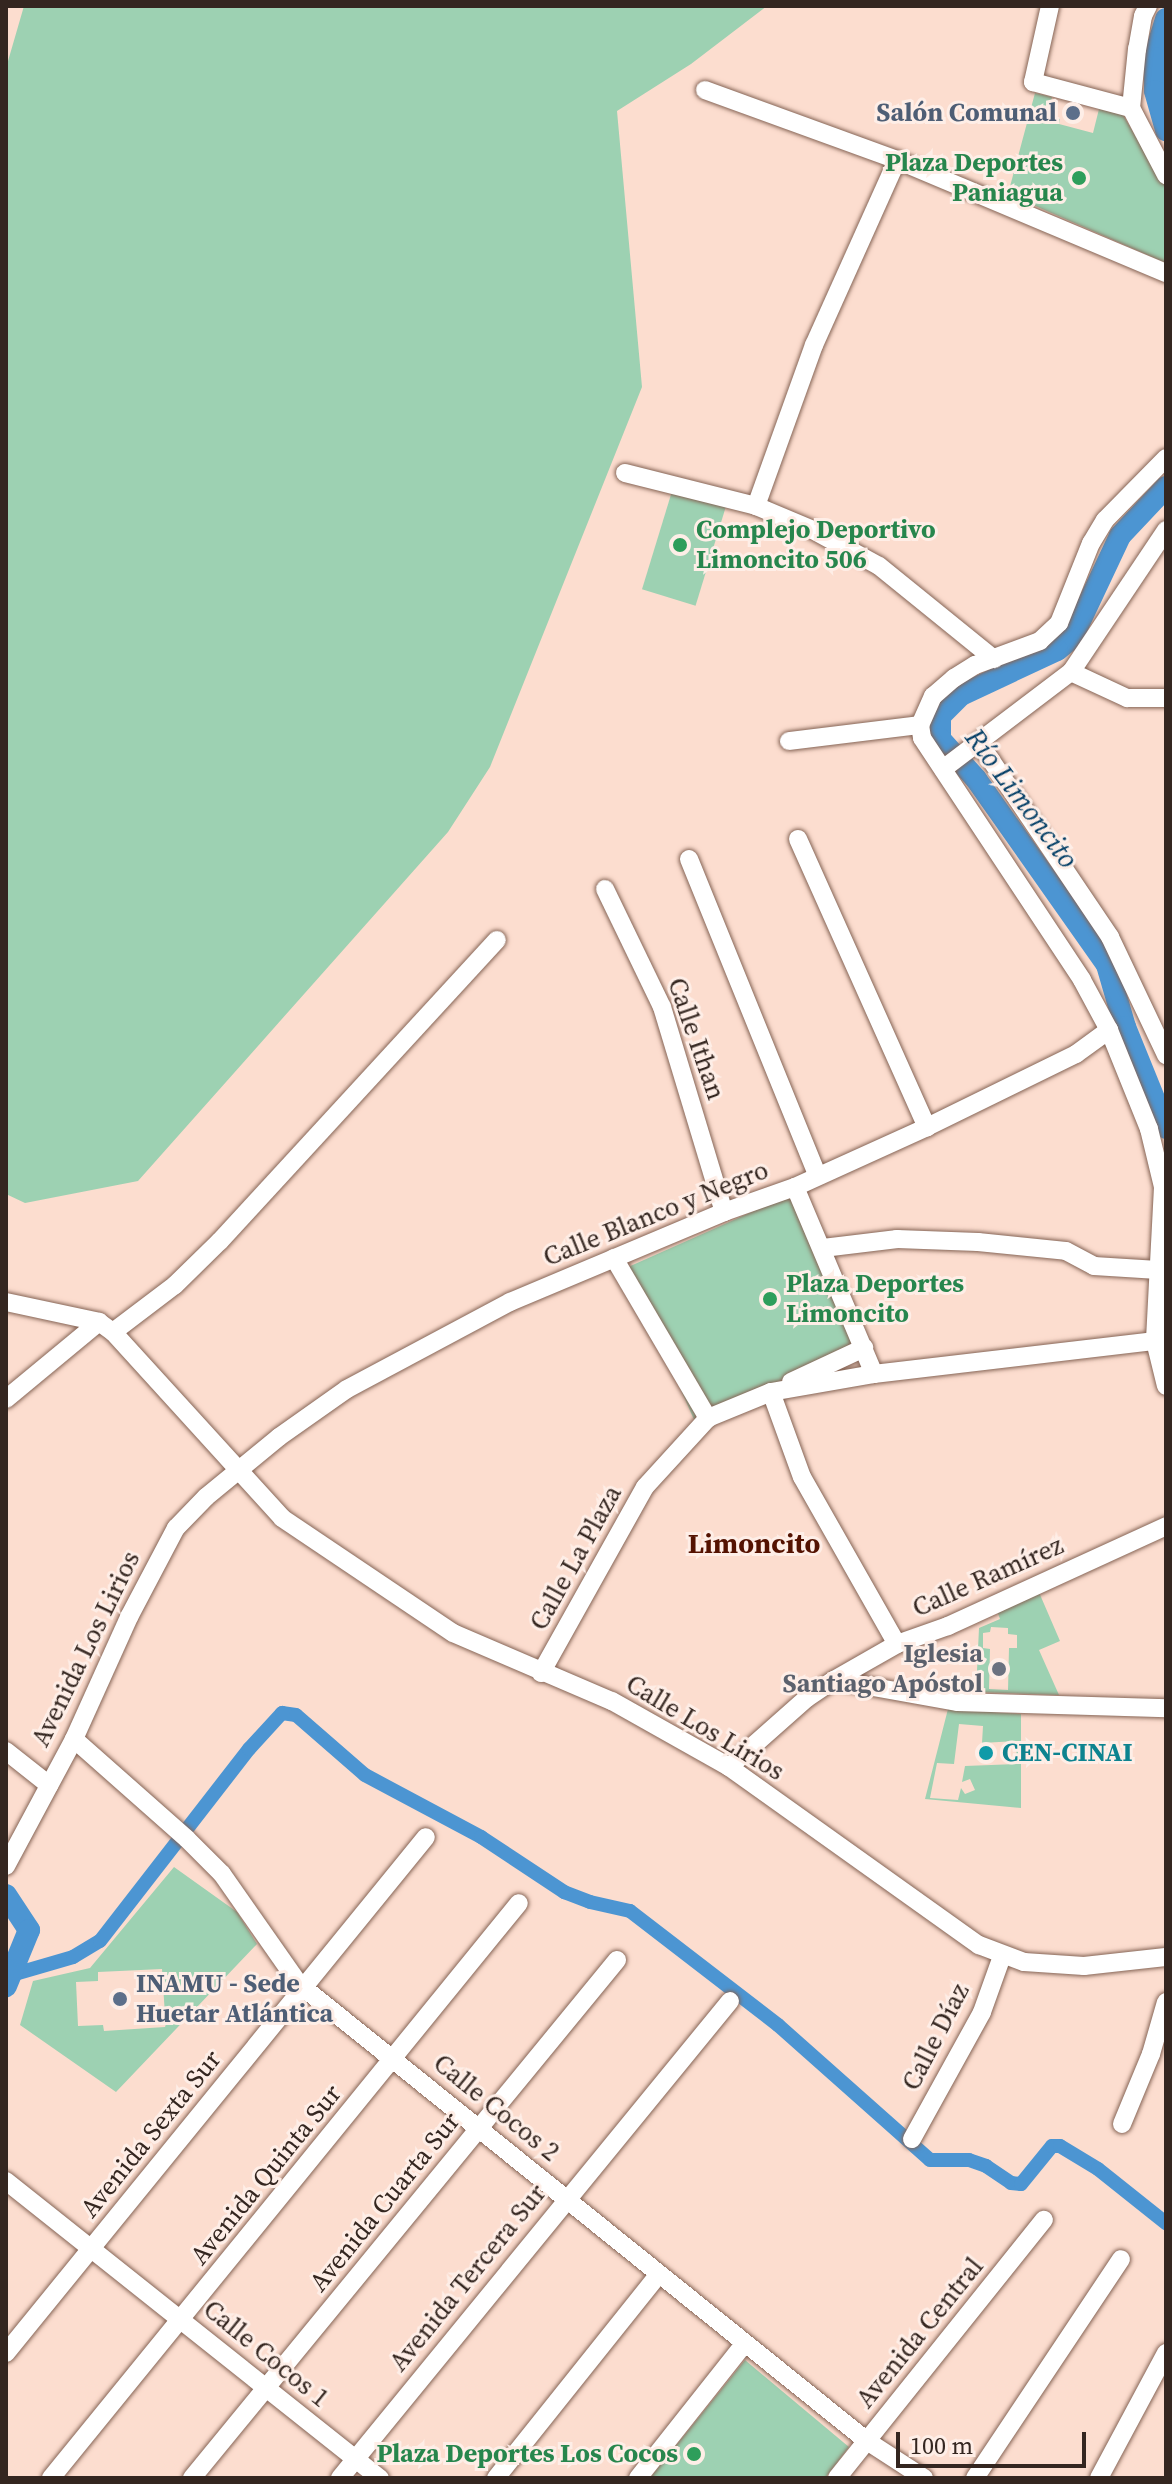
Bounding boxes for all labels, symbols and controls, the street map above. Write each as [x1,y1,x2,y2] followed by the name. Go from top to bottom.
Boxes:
[876,97,1057,129] place label: Salón Comunal
[1064,104,1082,122] marker: Salón Comunal
[885,147,1063,208] place label: Plaza Deportes Paniagua
[1070,169,1088,187] marker: Plaza Deportes Paniagua
[696,514,936,576] place label: Complejo Deportivo Limoncito 506
[671,536,689,554] marker: Complejo Deportivo Limoncito 506
[959,722,1085,874] water label: Río Limoncito
[661,974,731,1104] street label: Calle Ithan
[539,1155,773,1273] street label: Calle Blanco y Negro
[786,1268,964,1330] place label: Plaza Deportes Limoncito
[761,1290,779,1308] marker: Plaza Deportes Limoncito
[523,1480,629,1636] street label: Calle La Plaza
[688,1526,820,1560] district label: Limoncito
[908,1530,1068,1624] street label: Calle Ramírez
[25,1546,147,1752] street label: Avenida Los Lirios
[783,1638,983,1700] place label: Iglesia Santiago Apóstol
[990,1660,1008,1678] marker: Iglesia Santiago Apóstol
[620,1669,790,1787] street label: Calle Los Lirios
[1002,1737,1133,1769] place label: CEN-CINAI
[977,1744,995,1762] marker: CEN-CINAI
[136,1968,333,2030] place label: INAMU - Sede Huetar Atlántica
[896,1978,976,2096] street label: Calle Díaz
[111,1990,129,2008] marker: INAMU - Sede Huetar Atlántica
[74,2044,228,2224] street label: Avenida Sexta Sur
[427,2048,565,2168] street label: Calle Cocos 2
[184,2079,348,2271] street label: Avenida Quinta Sur
[303,2106,467,2298] street label: Avenida Cuarta Sur
[383,2178,553,2378] street label: Avenida Tercera Sur
[850,2252,990,2414] street label: Avenida Central
[197,2294,335,2414] street label: Calle Cocos 1
[900,2416,1090,2466] scale bar
[910,2429,973,2462] text: 100 m
[376,2438,678,2470] place label: Plaza Deportes Los Cocos
[685,2445,703,2463] marker: Plaza Deportes Los Cocos

